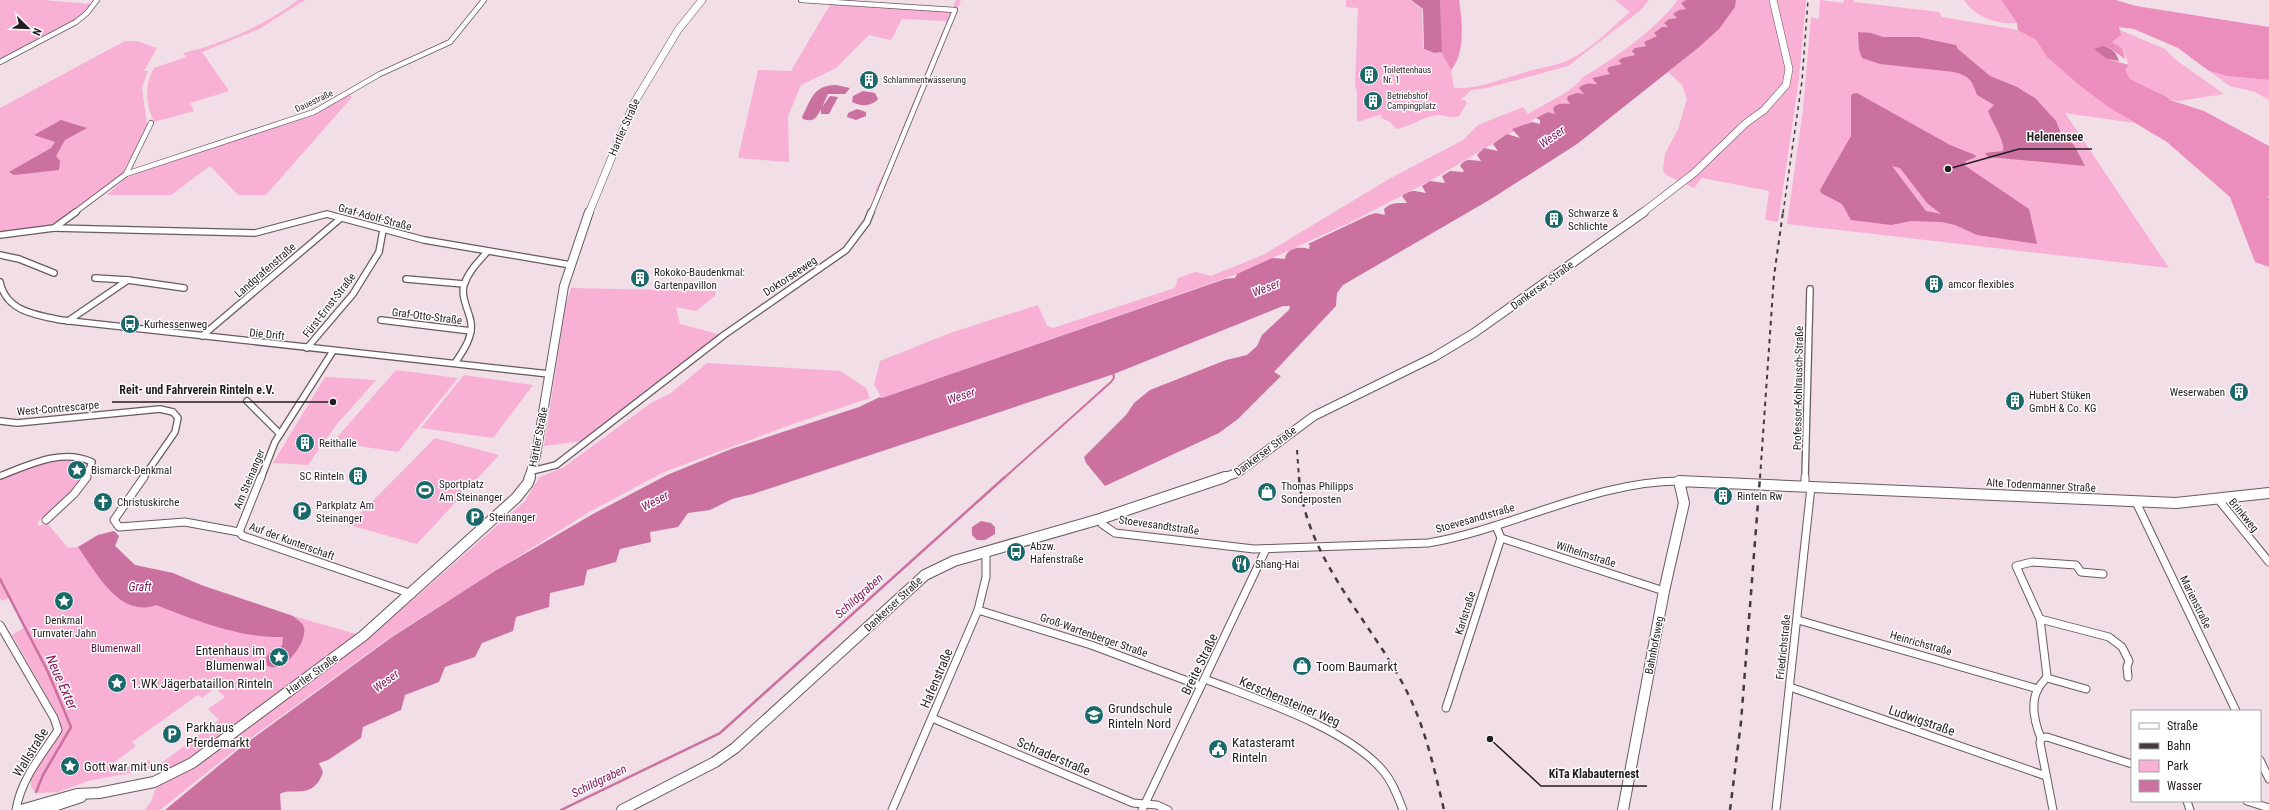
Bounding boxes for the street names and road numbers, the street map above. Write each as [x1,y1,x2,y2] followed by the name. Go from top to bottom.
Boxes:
[293,88,335,114] street label: Dauestraße
[606,97,643,158] street label: Hartler Straße
[337,201,413,234] street label: Graf-Adolf-Straße
[232,240,298,300] street label: Landgrafenstraße
[761,254,820,299] street label: Doktorseeweg
[1508,258,1576,313] street label: Dankerser Straße
[300,270,359,340] street label: Fürst-Ernst-Straße
[391,306,463,327] street label: Graf-Otto-Straße
[249,326,285,343] street label: Die Drift
[1791,326,1806,450] street label: Professor-Kohlrausch-Straße
[16,398,100,419] street label: West-Contrescarpe
[526,406,551,468] street label: Hartler Straße
[1232,424,1299,479] street label: Dankerser Straße
[231,447,268,511] street label: Am Steinanger
[1986,476,2096,495] street label: Alte Todenmanner Straße
[2226,496,2261,535] street label: Brinkweg
[1434,501,1516,536] street label: Stoevesandtstraße
[1118,513,1200,538] street label: Stoevesandtstraße
[247,520,336,563] street label: Auf der Kunterschaft
[1554,539,1617,570] street label: Wilhelmstraße
[862,574,925,635] street label: Dankerser Straße
[2177,574,2214,631] street label: Marienstraße
[1452,590,1479,636] street label: Karlstraße
[1038,611,1149,660] street label: Groß-Wartenberger Straße
[1774,614,1793,680] street label: Friedrichstraße
[1642,615,1666,675] street label: Bahnhofsweg
[1888,628,1953,659] street label: Heinrichstraße
[1178,631,1221,697] street label: Breite Straße
[917,646,956,710] street label: Hafenstraße
[284,651,341,698] street label: Hartler Straße
[1237,673,1342,729] street label: Kerschensteiner Weg
[1887,702,1957,739] street label: Ludwigstraße
[10,725,51,779] street label: Wallstraße
[1015,734,1093,779] street label: Schraderstraße

